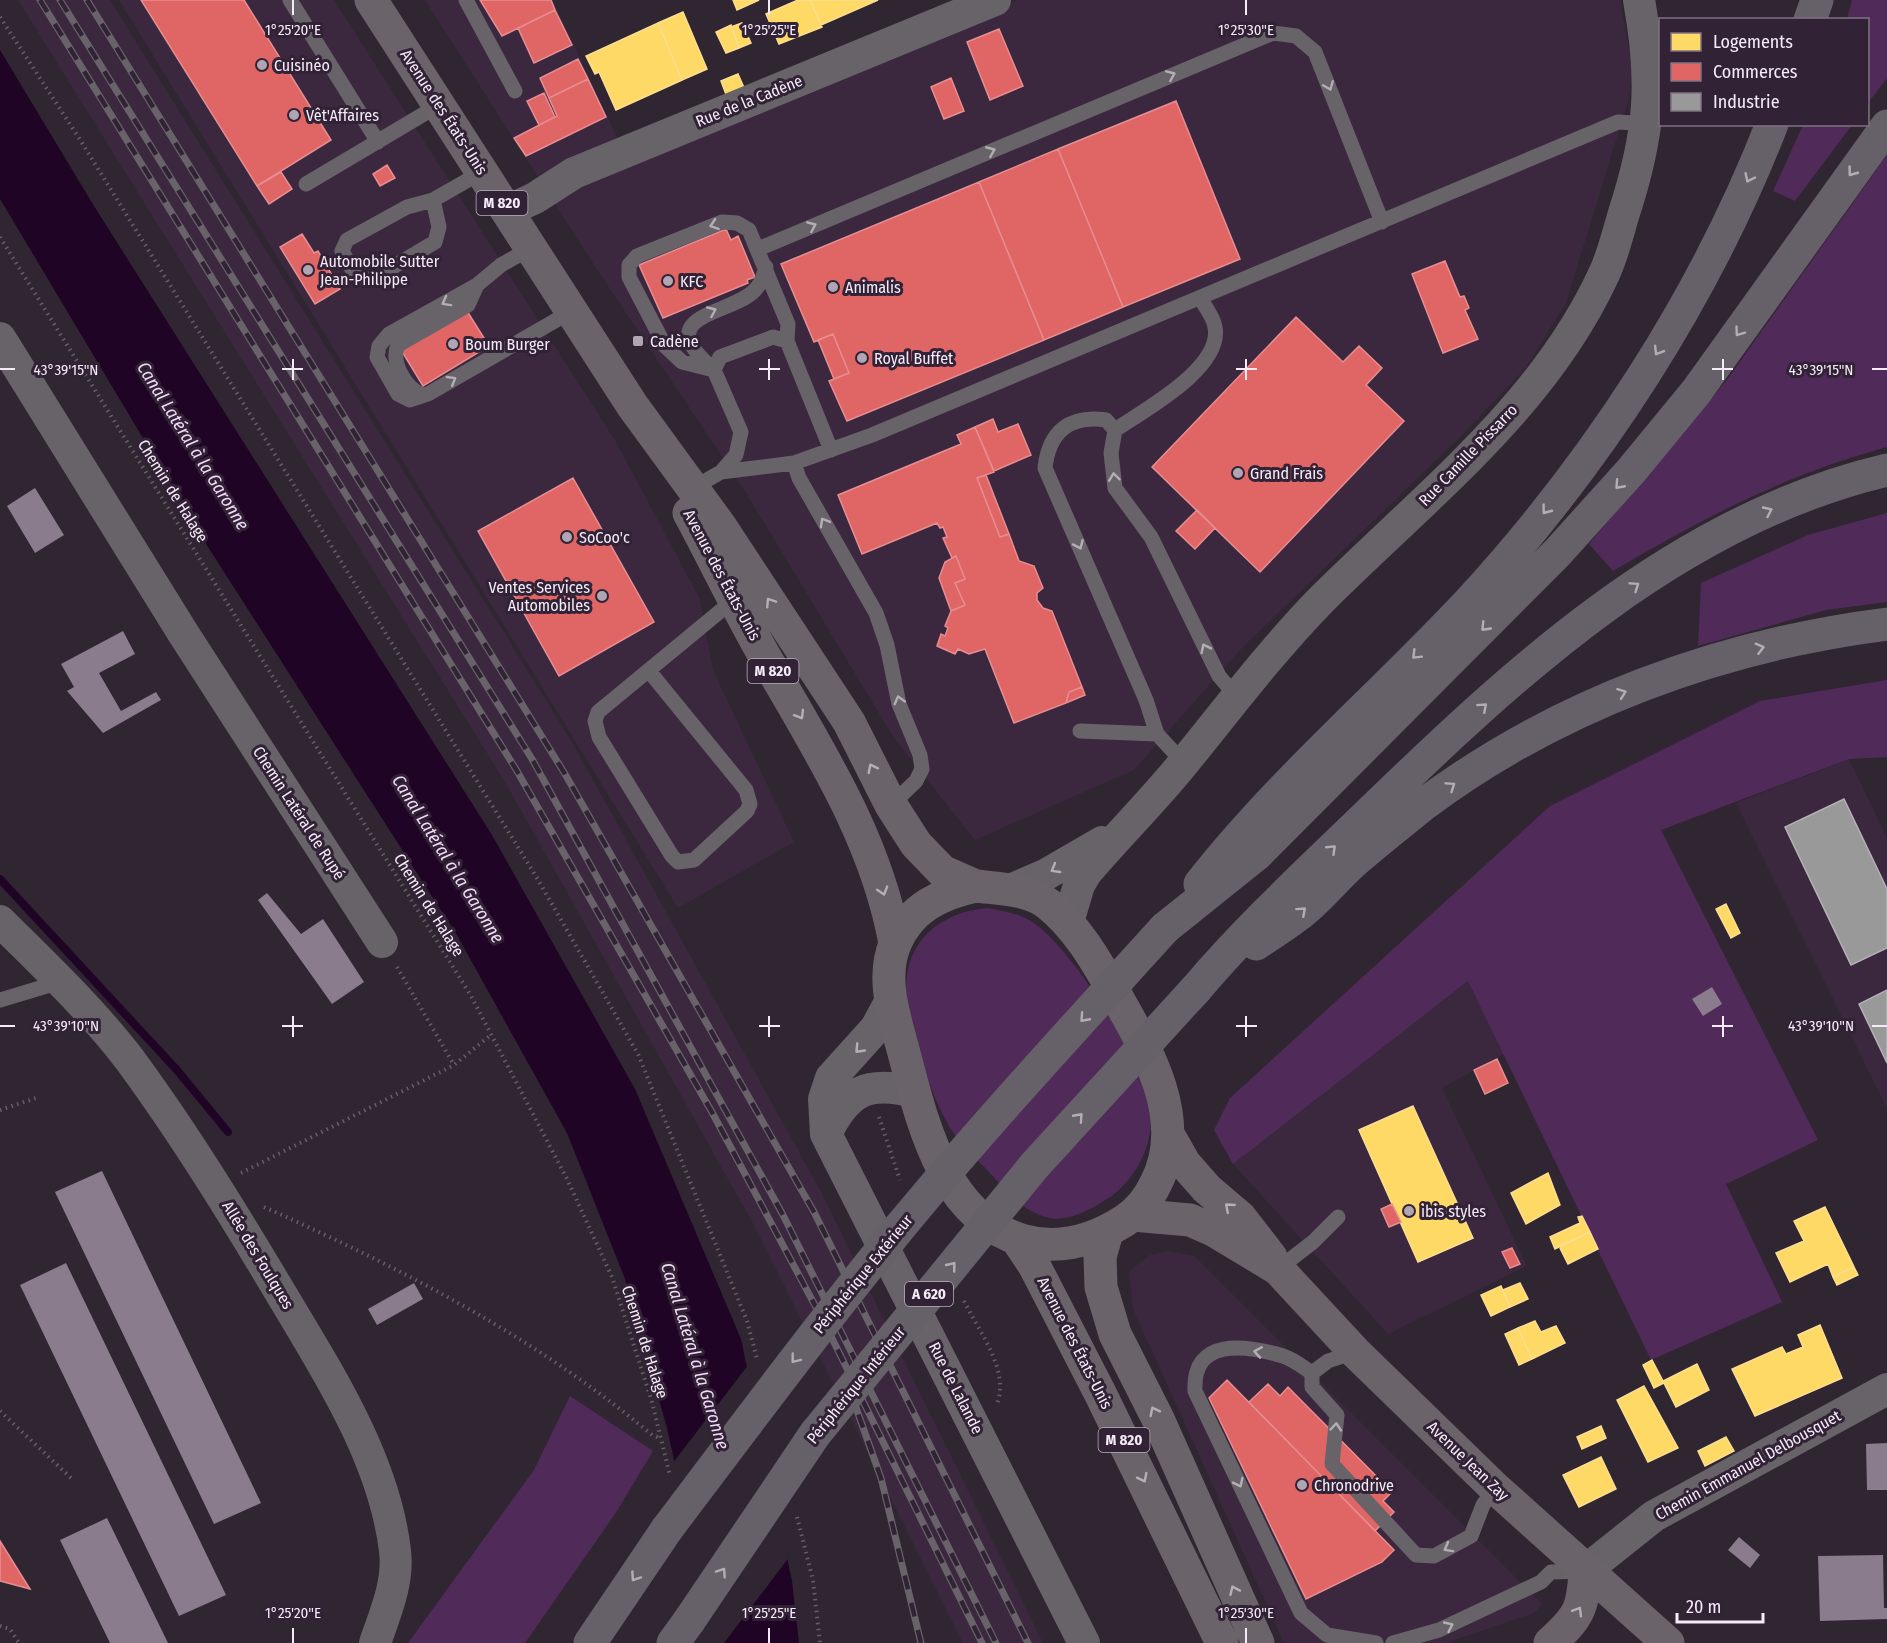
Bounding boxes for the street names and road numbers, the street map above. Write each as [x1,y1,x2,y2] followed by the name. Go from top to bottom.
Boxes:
[396,46,492,178] street label: Avenue des États-Unis
[693,71,805,131] street label: Rue de la Cadène
[476,191,528,215] road number: M 820
[1415,400,1521,510] street label: Rue Camille Pissarro
[134,436,212,546] street label: Chemin de Halage
[679,506,765,644] street label: Avenue des États-Unis
[748,659,798,683] road number: M 820
[249,743,349,883] street label: Chemin Latéral de Rupé
[390,850,468,960] street label: Chemin de Halage
[218,1198,298,1313] street label: Allée des Foulques
[809,1210,917,1337] street label: Périphérique Extérieur
[1033,1274,1117,1412] street label: Avenue des États-Unis
[905,1282,953,1306] road number: A 620
[618,1283,672,1401] street label: Chemin de Halage
[803,1322,909,1448] street label: Périphérique Intérieur
[925,1339,987,1437] street label: Rue de Lalande
[1652,1406,1845,1524] street label: Chemin Emmanuel Delbousquet
[1423,1417,1513,1505] street label: Avenue Jean Zay
[1098,1428,1150,1452] road number: M 820

